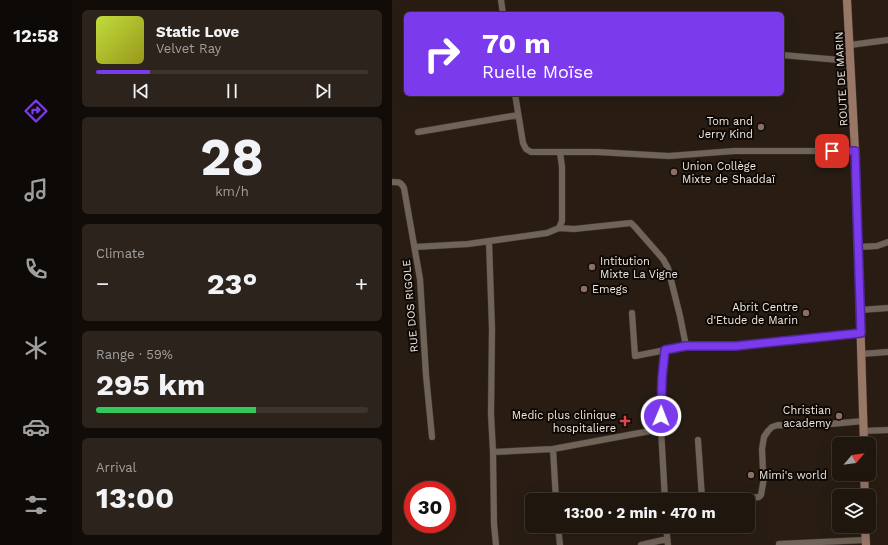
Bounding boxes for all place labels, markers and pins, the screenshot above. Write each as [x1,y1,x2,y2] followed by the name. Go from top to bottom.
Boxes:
[699,115,753,141] place label: Tom and Jerry Kind
[756,122,766,132] marker: Tom and Jerry Kind
[815,134,849,168] pin
[682,160,775,186] place label: Union Collège Mixte de Shaddaï
[669,167,679,177] marker: Union Collège Mixte de Shaddaï
[600,255,678,281] place label: Intitution Mixte La Vigne
[587,262,597,272] marker: Intitution Mixte La Vigne
[592,283,628,296] place label: Emegs
[579,284,589,294] marker: Emegs
[707,301,798,327] place label: Abrit Centre d'Etude de Marin
[801,308,811,318] marker: Abrit Centre d'Etude de Marin
[783,404,831,430] place label: Christian academy
[512,409,616,435] place label: Medic plus clinique hospitaliere
[834,411,844,421] marker: Christian academy
[619,415,631,427] marker: Medic plus clinique hospitaliere
[759,469,827,482] place label: Mimi's world
[746,470,756,480] marker: Mimi's world

